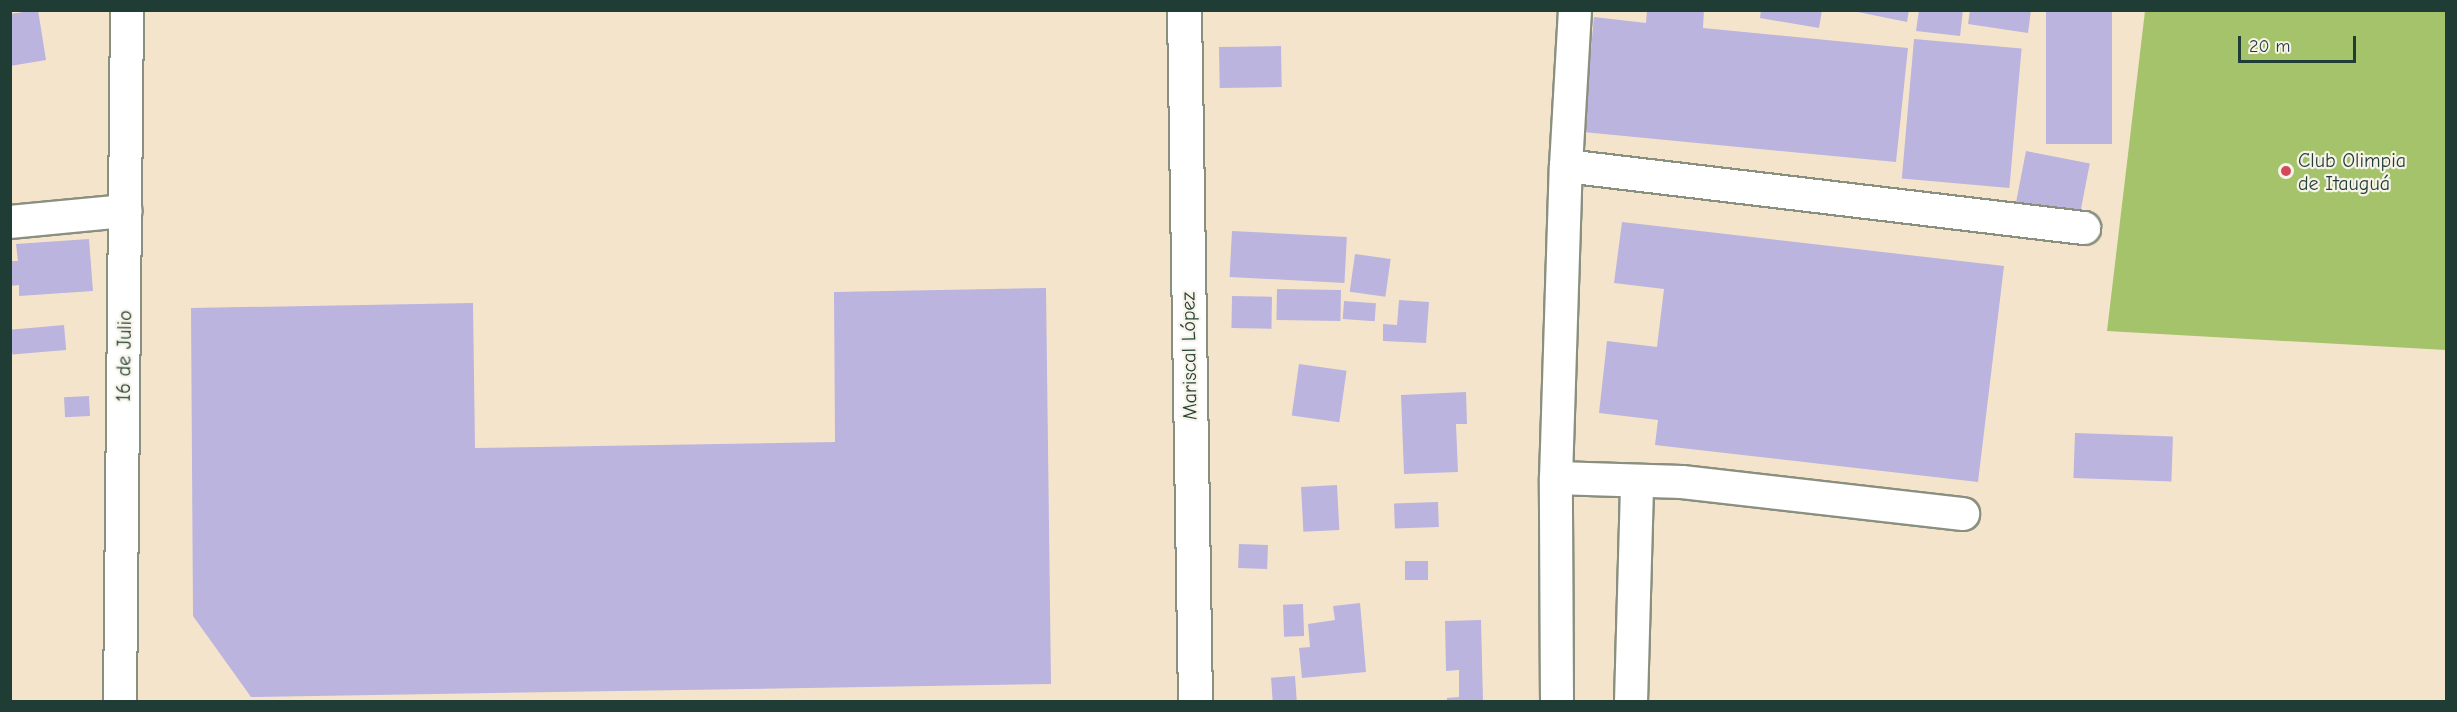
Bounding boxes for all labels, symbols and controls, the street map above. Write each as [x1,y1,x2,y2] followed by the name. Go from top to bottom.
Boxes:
[2241,24,2360,62] scale bar
[2249,36,2290,57] text: 20 m
[2298,148,2406,195] place label: Club Olimpia de Itauguá
[2279,164,2293,178] marker: Club Olimpia de Itauguá
[1176,292,1202,420] street label: Mariscal López
[111,310,137,402] street label: 16 de Julio

